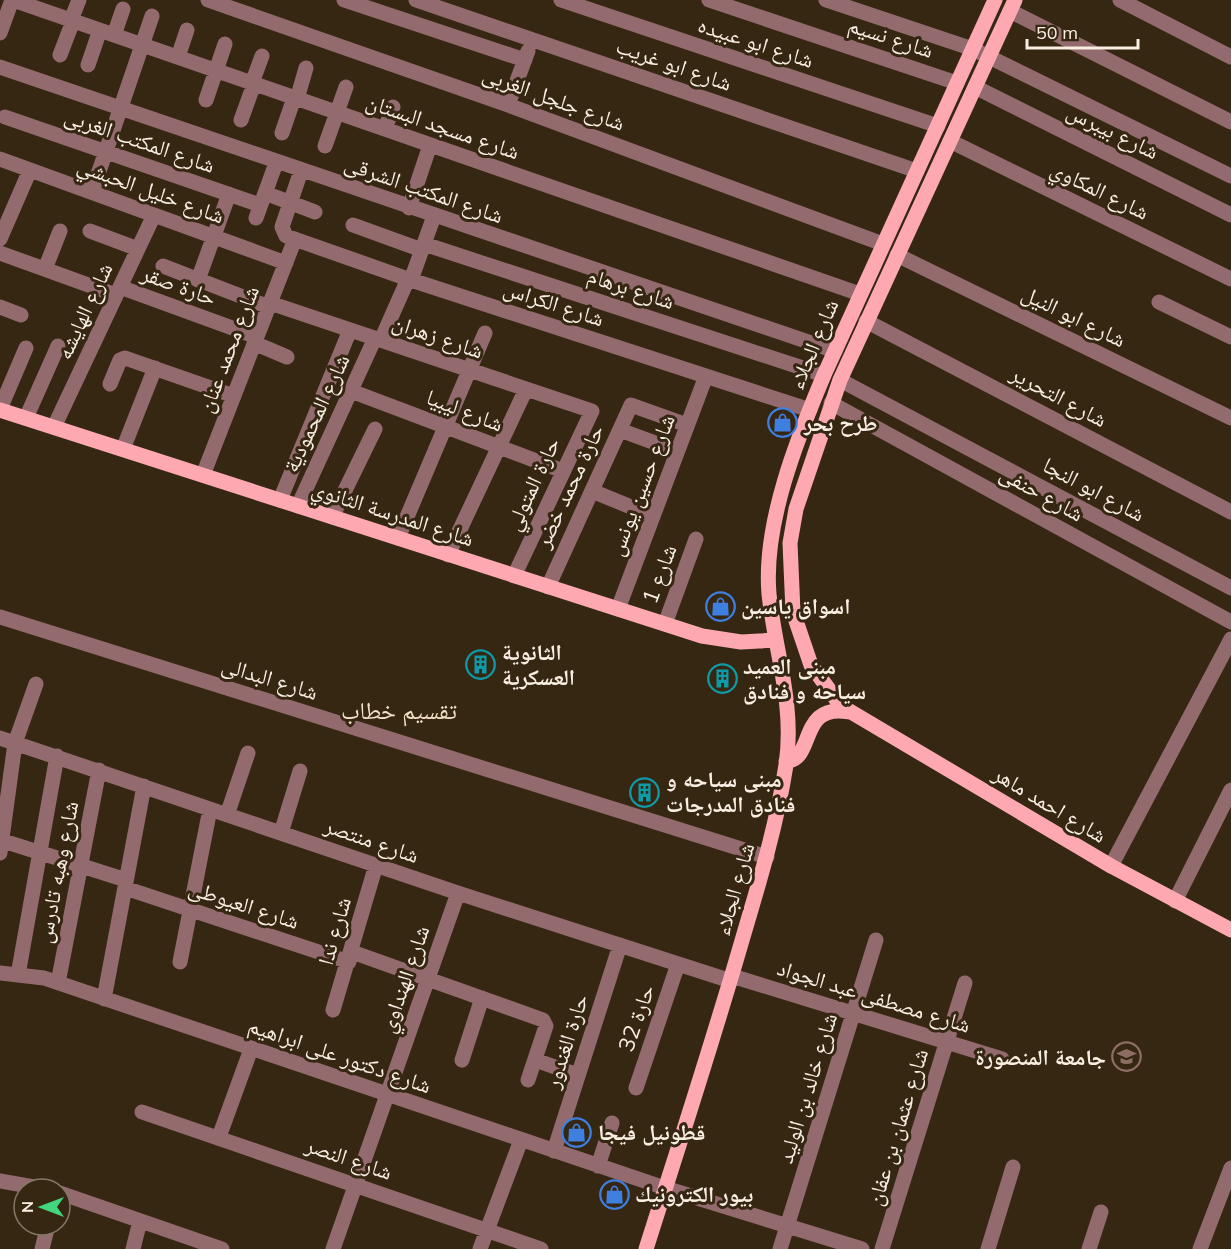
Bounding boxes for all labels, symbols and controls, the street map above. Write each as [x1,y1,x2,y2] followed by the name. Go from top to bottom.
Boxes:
[695,10,817,74] street label: شارع ابو عبيده
[845,10,937,65] street label: شارع نسيم
[1027,12,1138,50] scale bar
[1036,21,1078,44] text: 50 m
[613,31,735,97] street label: شارع ابو غريب
[479,59,629,137] street label: شارع جلجل الغربى
[363,87,523,165] street label: شارع مسجد البستان
[1062,97,1164,165] street label: شارع بيبرس
[61,101,219,179] street label: شارع المكتب الغربى
[341,149,507,229] street label: شارع المكتب الشرقى
[72,150,228,233] street label: شارع خليل الحبشي
[1045,154,1154,229] street label: شارع المكاوي
[49,258,119,364] street label: شارع الهايشه
[137,258,220,311] street label: حارة صقر
[584,261,678,316] street label: شارع برهام
[500,274,608,332] street label: شارع الكراس
[1017,279,1131,353] street label: شارع ابو النيل
[191,282,265,416] street label: شارع محمد عنان
[782,295,844,393] street label: شارع الجلاء
[389,307,487,365] street label: شارع زهران
[276,349,356,477] street label: شارع المحمودية
[1005,358,1112,433] street label: شارع التحرير
[423,383,507,437] street label: شارع ليبيا
[767,407,799,439] shop icon: طرح بحر
[803,409,878,437] place label: طرح بحر
[601,410,681,560] street label: شارع حسين يونس
[528,420,610,553] street label: حارة محمد خضر
[498,433,569,537] street label: حارة المتولي
[1038,450,1150,528] street label: شارع ابو النجا
[995,459,1089,527] street label: شارع حنفى
[307,474,478,556] street label: شارع المدرسة الثانوي
[635,541,683,607] street label: شارع 1
[704,590,736,622] shop icon: اسواق ياسين
[741,592,850,620] place label: اسواق ياسين
[502,638,575,691] place label: الثانوية العسكرية
[465,649,497,681] building icon: الثانوية العسكرية
[218,650,322,706] street label: شارع البدالى
[743,652,866,705] place label: مبنى العميد سياحه و فنادق
[706,663,738,695] building icon: مبنى العميد سياحه و فنادق
[341,695,457,727] district label: تقسيم خطاب
[987,759,1112,849] street label: شارع احمد ماهر
[666,765,796,818] place label: مبنى سياحه و فنادق المدرجات
[629,776,661,808] building icon: مبنى سياحه و فنادق المدرجات
[30,799,84,945] street label: شارع وهبه تادرس
[320,810,423,869] street label: شارع منتصر
[707,839,761,939] street label: شارع الجلاء
[185,873,303,935] street label: شارع العيوطى
[311,894,357,968] street label: شارع ندا
[373,922,439,1038] street label: شارع الهنداوي
[774,953,974,1039] street label: شارع مصطفى عبد الجواد
[612,981,660,1055] street label: حارة 32
[537,990,594,1093] street label: حارة الغندور
[771,1009,843,1167] street label: شارع خالد بن الوليد
[244,1011,435,1100] street label: شارع دكتور على ابراهيم
[1111,1041,1143,1073] school or university icon: جامعة المنصورة
[975,1043,1106,1071] place label: جامعة المنصورة
[860,1045,934,1209] street label: شارع عثمان بن عفان
[561,1116,593,1148] shop icon: قطونيل فيجا
[598,1118,705,1146] place label: قطونيل فيجا
[301,1130,396,1186] street label: شارع النصر
[12,1177,72,1237] north arrow
[598,1178,630,1210] shop icon: بيور الكترونيك
[635,1180,753,1208] place label: بيور الكترونيك
[17,1201,37,1213] text: N

